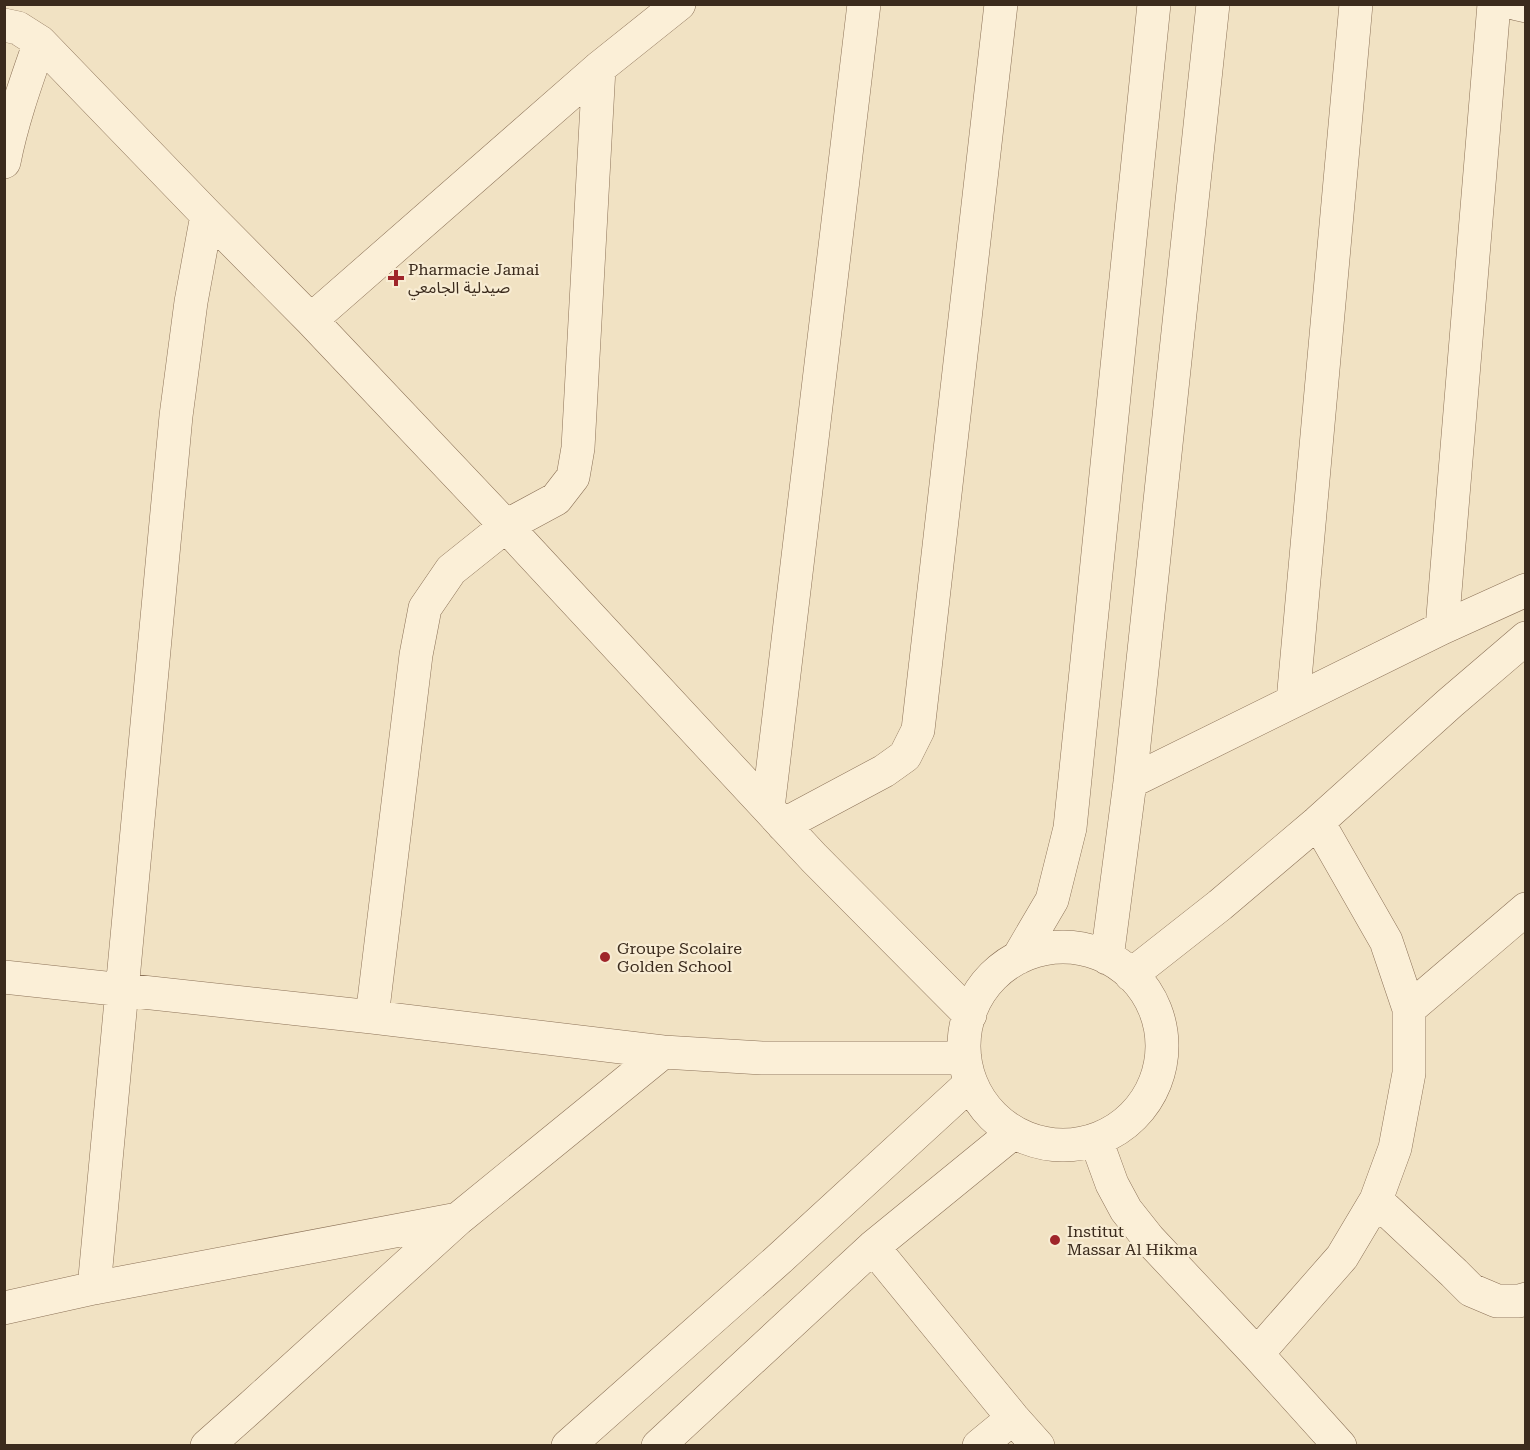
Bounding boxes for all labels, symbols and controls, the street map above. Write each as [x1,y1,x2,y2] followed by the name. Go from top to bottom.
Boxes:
[408,260,539,300] place label: Pharmacie Jamai صيدلية الجامعي
[389,271,403,285] marker: Pharmacie Jamai صيدلية الجامعي
[617,939,742,976] place label: Groupe Scolaire Golden School
[598,950,612,964] marker: Groupe Scolaire Golden School
[1067,1222,1198,1259] place label: Institut Massar Al Hikma
[1048,1233,1062,1247] marker: Institut Massar Al Hikma

